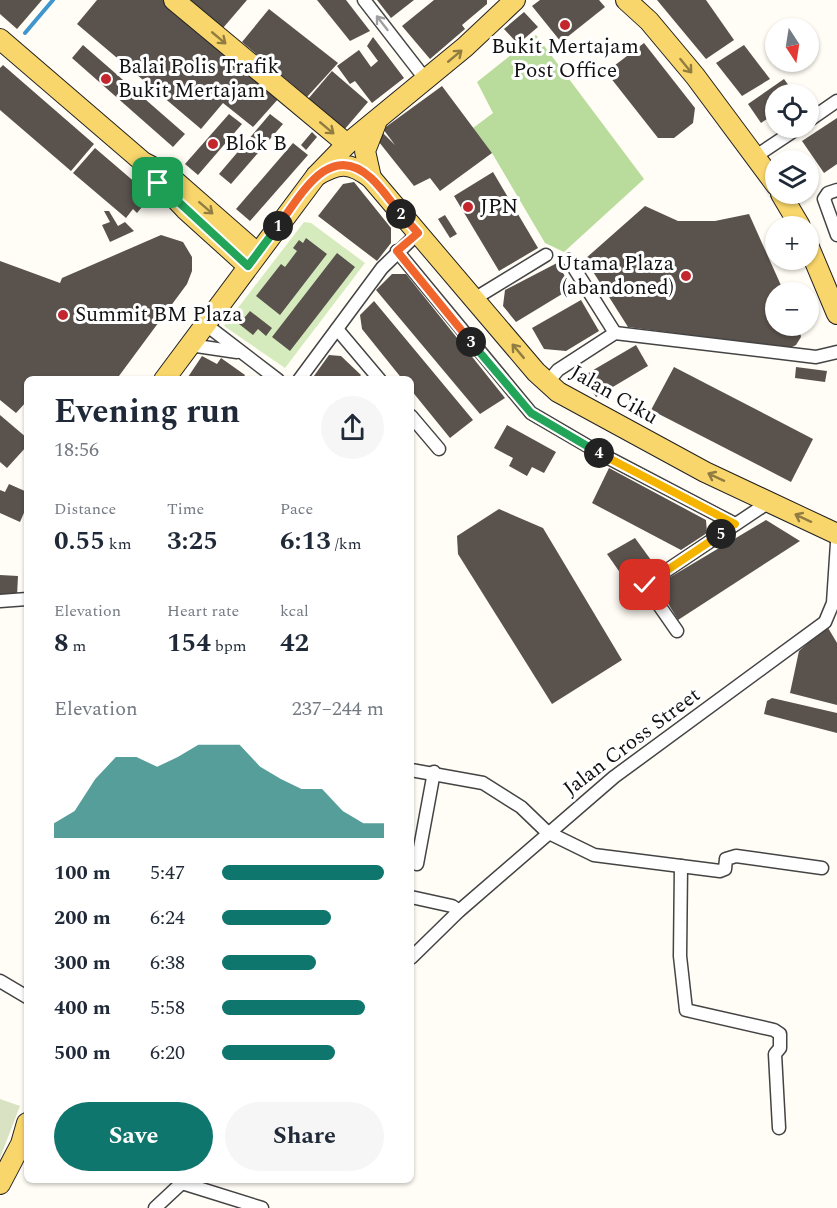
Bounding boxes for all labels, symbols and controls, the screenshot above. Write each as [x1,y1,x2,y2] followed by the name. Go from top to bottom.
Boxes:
[376,16,389,32] one-way arrow
[558,18,572,32] marker: Bukit Mertajam Post Office
[765,18,819,72] north arrow
[765,18,819,336] map controls
[211,31,227,44] one-way arrow
[491,31,639,87] place label: Bukit Mertajam Post Office
[447,49,462,63] one-way arrow
[118,51,280,107] place label: Balai Polis Trafik Bukit Mertajam
[679,58,693,73] one-way arrow
[99,72,113,86] marker: Balai Polis Trafik Bukit Mertajam
[765,84,819,138] button: locate
[319,121,334,135] one-way arrow
[225,128,287,160] place label: Blok B
[206,137,220,151] marker: Blok B
[765,150,819,204] button: layers
[132,157,183,208] pin
[141,166,174,199] icon: arrive
[480,191,518,223] place label: JPN
[386,199,416,229] pin: 2
[461,200,475,214] marker: JPN
[198,201,214,215] one-way arrow
[397,202,405,226] text: 2
[263,211,293,241] pin: 1
[274,214,282,238] text: 1
[765,216,819,270] button: +
[556,248,675,304] place label: Utama Plaza (abandoned)
[679,269,693,283] marker: Utama Plaza (abandoned)
[765,282,819,336] button: −
[75,299,243,331] place label: Summit BM Plaza
[56,308,70,322] marker: Summit BM Plaza
[456,327,486,357] pin: 3
[467,330,475,354] text: 3
[511,344,525,359] one-way arrow
[564,357,664,433] street label: Jalan Ciku
[54,387,240,437] text: Evening run
[321,396,384,459] button: share
[54,435,99,465] text: 18:56
[584,438,614,468] pin: 4
[595,441,603,465] text: 4
[707,471,725,483] one-way arrow
[54,497,116,521] text: Distance
[167,497,204,521] text: Time
[280,497,313,521] text: Pace
[794,511,812,523] one-way arrow
[706,519,736,549] pin: 5
[54,521,105,561] text: 0.55
[167,521,218,561] text: 3:25
[280,521,331,561] text: 6:13
[717,522,725,546] text: 5
[105,532,131,556] text: km
[331,532,361,556] text: /km
[619,559,670,610] pin
[628,568,661,601] icon: check
[54,599,121,623] text: Elevation
[167,599,239,623] text: Heart rate
[280,599,309,623] text: kcal
[54,623,69,663] text: 8
[167,623,211,663] text: 154
[280,623,309,663] text: 42
[69,634,86,658] text: m
[211,634,247,658] text: bpm
[557,680,707,804] street label: Jalan Cross Street
[54,694,138,724] text: Elevation
[292,694,384,724] text: 237–244 m
[54,858,111,888] text: 100 m
[150,858,185,888] text: 5:47
[54,903,111,933] text: 200 m
[150,903,185,933] text: 6:24
[54,948,111,978] text: 300 m
[150,948,185,978] text: 6:38
[54,993,111,1023] text: 400 m
[150,993,185,1023] text: 5:58
[54,1038,111,1068] text: 500 m
[150,1038,185,1068] text: 6:20
[54,1102,213,1171] button: Save
[225,1102,384,1171] button: Share

